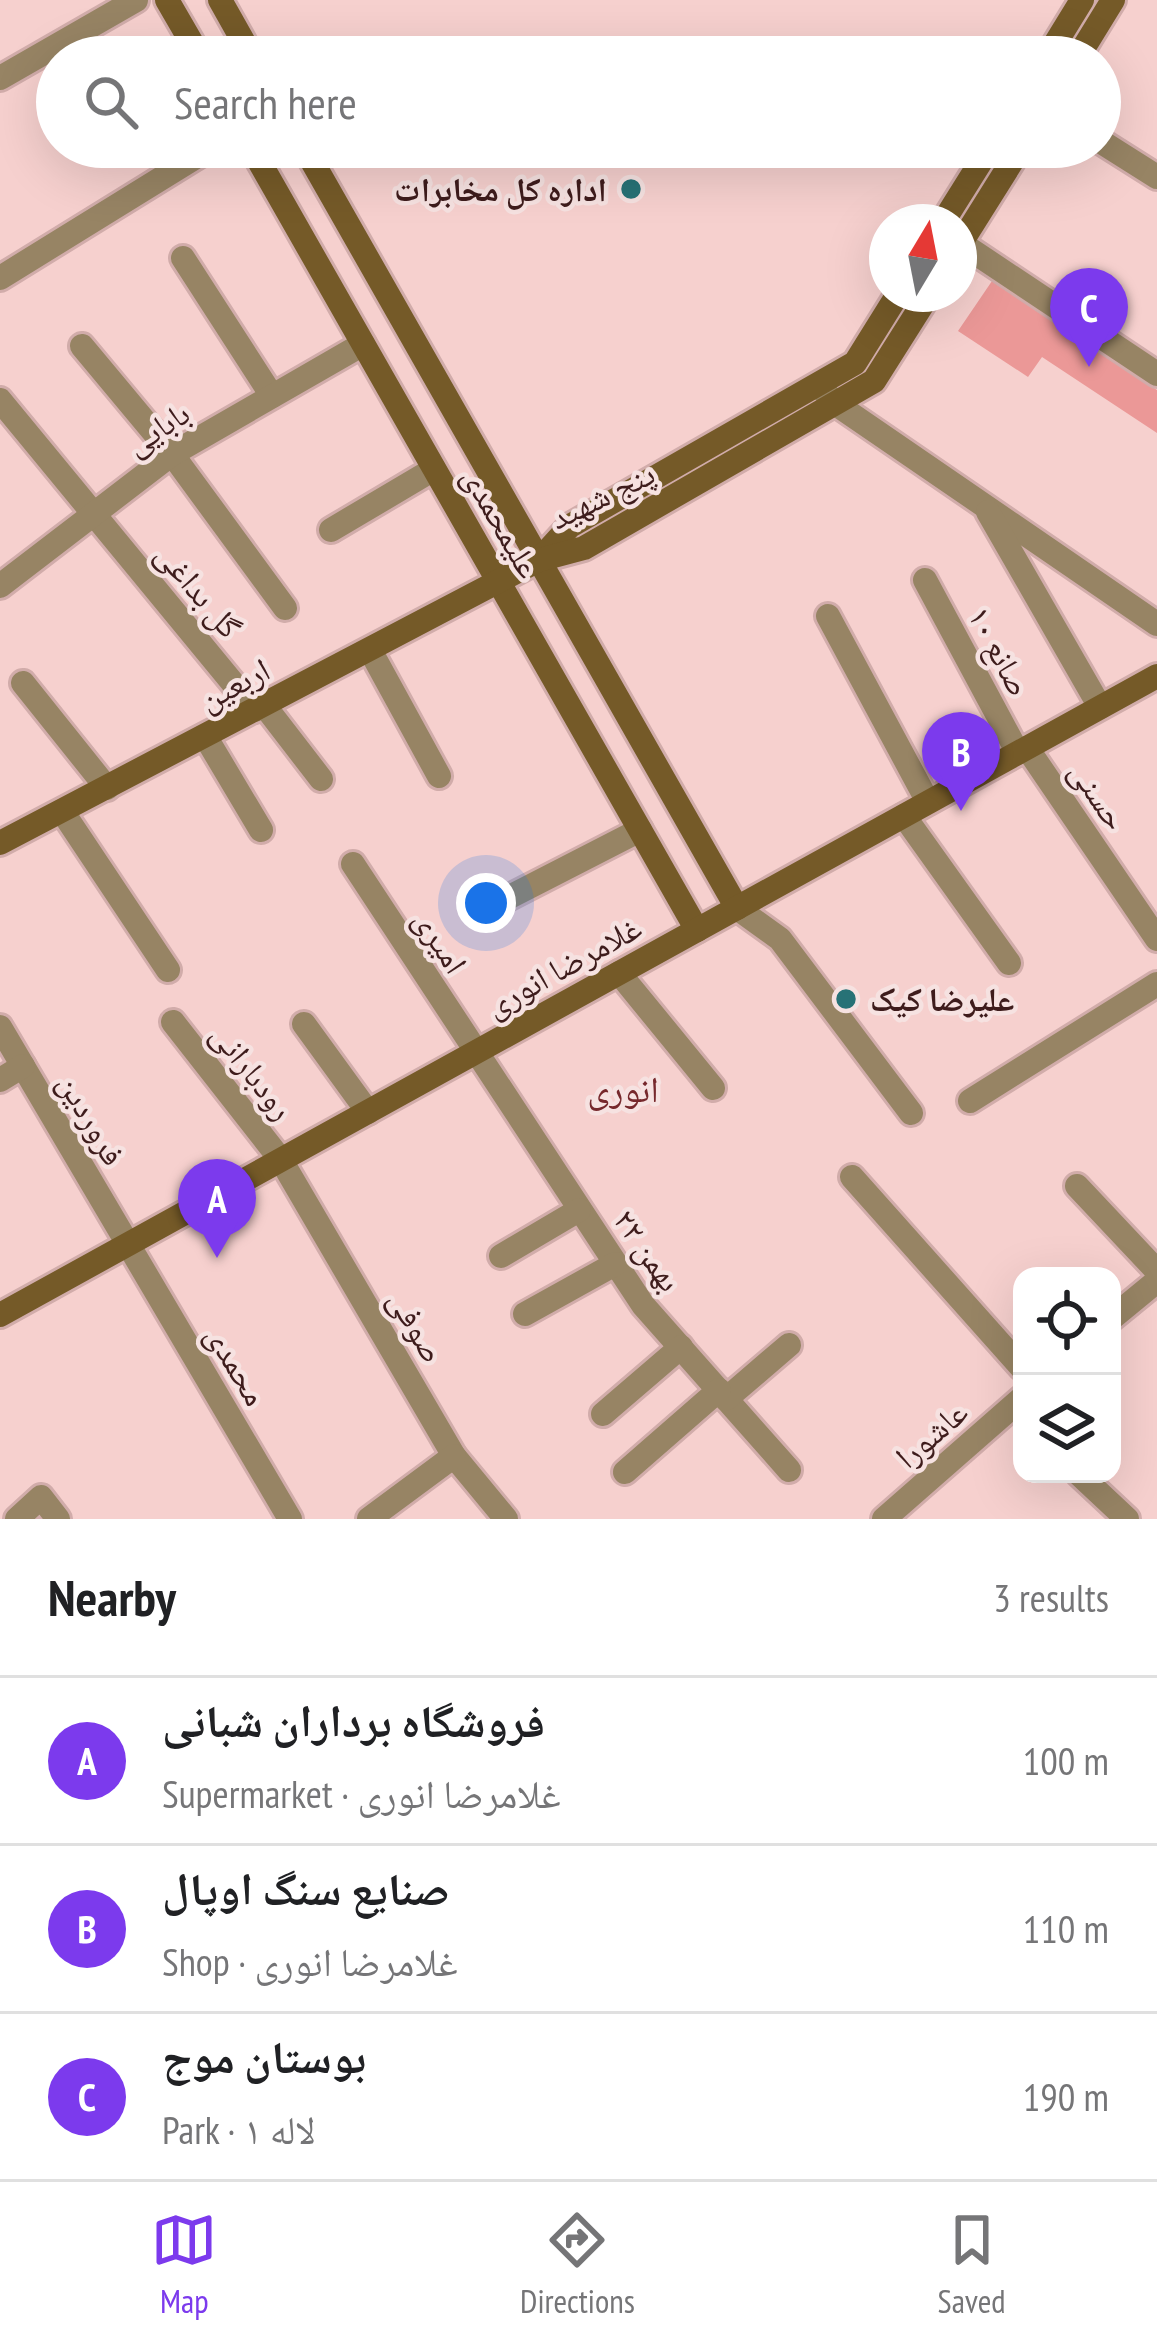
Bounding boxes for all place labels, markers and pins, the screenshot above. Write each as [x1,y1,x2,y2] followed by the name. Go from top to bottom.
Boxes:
[394,167,607,210] place label: اداره کل مخابرات
[618,176,644,202] marker: اداره کل مخابرات
[1050,268,1128,367] pin: C
[922,712,1000,811] pin: B
[870,977,1014,1020] place label: علیرضا کیک
[833,986,859,1012] marker: علیرضا کیک
[178,1159,256,1258] pin: A

